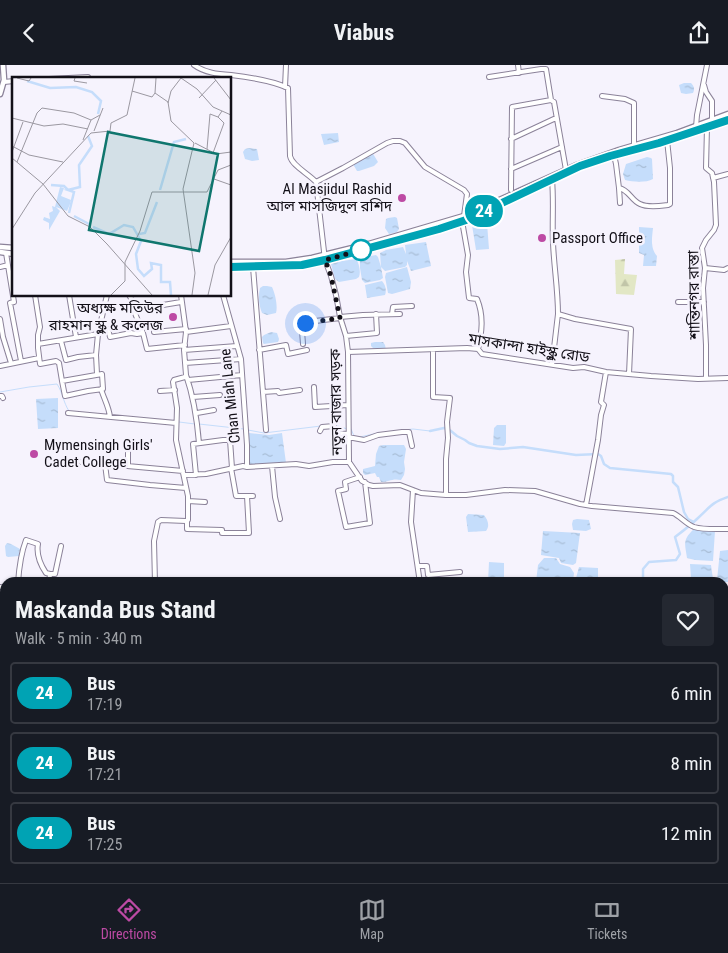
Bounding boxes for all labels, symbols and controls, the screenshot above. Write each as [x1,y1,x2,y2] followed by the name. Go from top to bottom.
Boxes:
[15,19,43,47] icon: back
[685,19,713,47] icon: share
[334,20,394,45] text: Viabus
[12,77,231,296] inset map
[266,180,393,215] place label: Al Masjidul Rashid আল মাসজিদুল রশিদ
[396,192,408,204] marker: Al Masjidul Rashid আল মাসজিদুল রশিদ
[462,195,506,227] line badge: 24
[475,200,493,221] text: 24
[552,229,643,247] place label: Passport Office
[536,232,548,244] marker: Passport Office
[350,239,372,261] unlabelled marker
[684,249,704,341] street label: শান্তিনগর রাস্তা
[48,299,164,334] place label: অধ্যক্ষ মতিউর রাহমান স্কুল & কলেজ
[167,311,179,323] marker: অধ্যক্ষ মতিউর রাহমান স্কুল & কলেজ
[293,311,318,336] your location
[466,329,591,367] street label: মাসকান্দা হাইস্কুল রোড
[216,348,244,444] street label: Chan Miah Lane
[326,348,346,456] street label: নতুন বাজার সড়ক
[44,436,153,471] place label: Mymensingh Girls' Cadet College
[28,448,40,460] marker: Mymensingh Girls' Cadet College
[662,594,714,646] button: heart
[15,596,216,624] text: Maskanda Bus Stand
[15,629,142,648] text: Walk · 5 min · 340 m
[87,672,116,695] text: Bus
[35,682,54,703] text: 24
[670,682,712,705] text: 6 min
[87,695,122,714] text: 17:19
[87,742,116,765] text: Bus
[35,752,54,773] text: 24
[670,752,712,775] text: 8 min
[87,765,122,784] text: 17:21
[87,812,116,835] text: Bus
[35,822,54,843] text: 24
[661,822,712,845] text: 12 min
[87,835,122,854] text: 17:25
[101,896,157,942] tab: Directions
[358,896,386,942] tab: Map
[587,896,627,942] tab: Tickets

